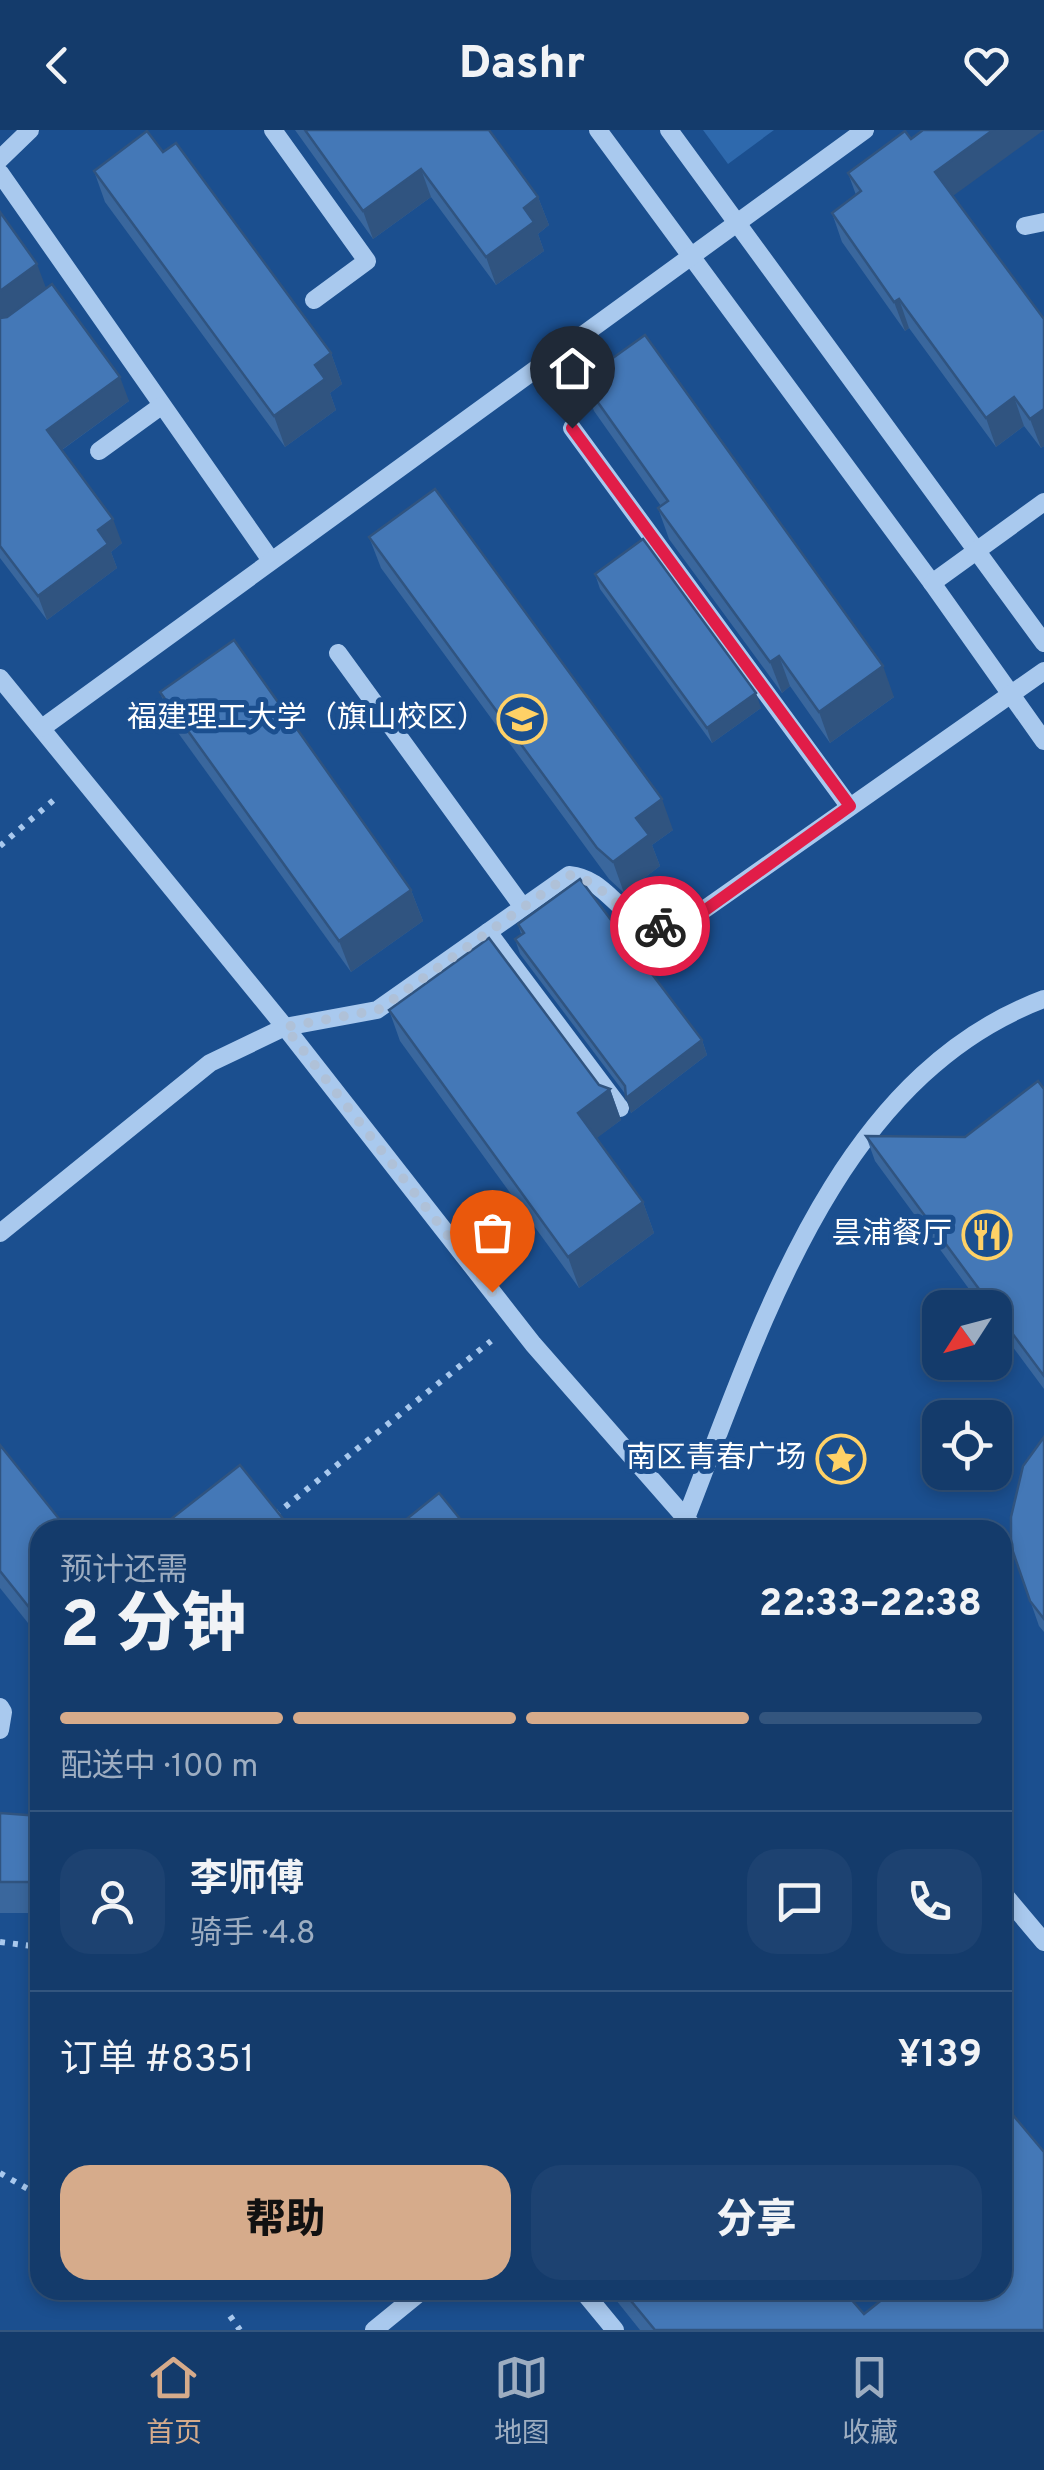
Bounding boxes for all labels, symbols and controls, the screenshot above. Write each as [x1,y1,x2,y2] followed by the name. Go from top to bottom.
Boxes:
[459,37,585,94] text: Dashr
[30,38,85,93] icon: back
[959,38,1014,93] icon: heart
[530,326,615,429] pin
[545,341,600,396] icon: home
[496,693,548,745] school or university icon: 福建理工大学（旗山校区）
[127,701,487,738] place label: 福建理工大学（旗山校区）
[610,876,710,976] courier
[633,899,688,954] icon: bike
[450,1190,535,1293] pin
[465,1205,520,1260] icon: bag
[961,1209,1013,1261] restaurant icon: 昙浦餐厅
[832,1217,952,1254] place label: 昙浦餐厅
[922,1290,1012,1380] north arrow
[922,1290,1012,1490] map controls
[922,1400,1012,1490] button: locate
[815,1433,867,1485] place icon: 南区青春广场
[626,1441,806,1478] place label: 南区青春广场
[60,1552,188,1592] text: 预计还需
[759,1581,982,1630] text: 22:33–22:38
[60,1588,246,1670] text: 2 分钟
[60,1748,258,1788] text: 配送中 · 100 m
[60,1849,165,1954] button: person
[747,1849,852,1954] button: chat
[877,1849,982,1954] button: phone
[190,1857,304,1906] text: 李师傅
[190,1915,316,1955] text: 骑手 · 4.8
[898,2032,982,2081] text: ¥139
[60,2037,255,2086] text: 订单 #8351
[60,2165,511,2280] button: 帮助
[531,2165,982,2280] button: 分享
[146,2350,202,2453] tab: 首页
[494,2350,550,2453] tab: 地图
[842,2350,898,2453] tab: 收藏

